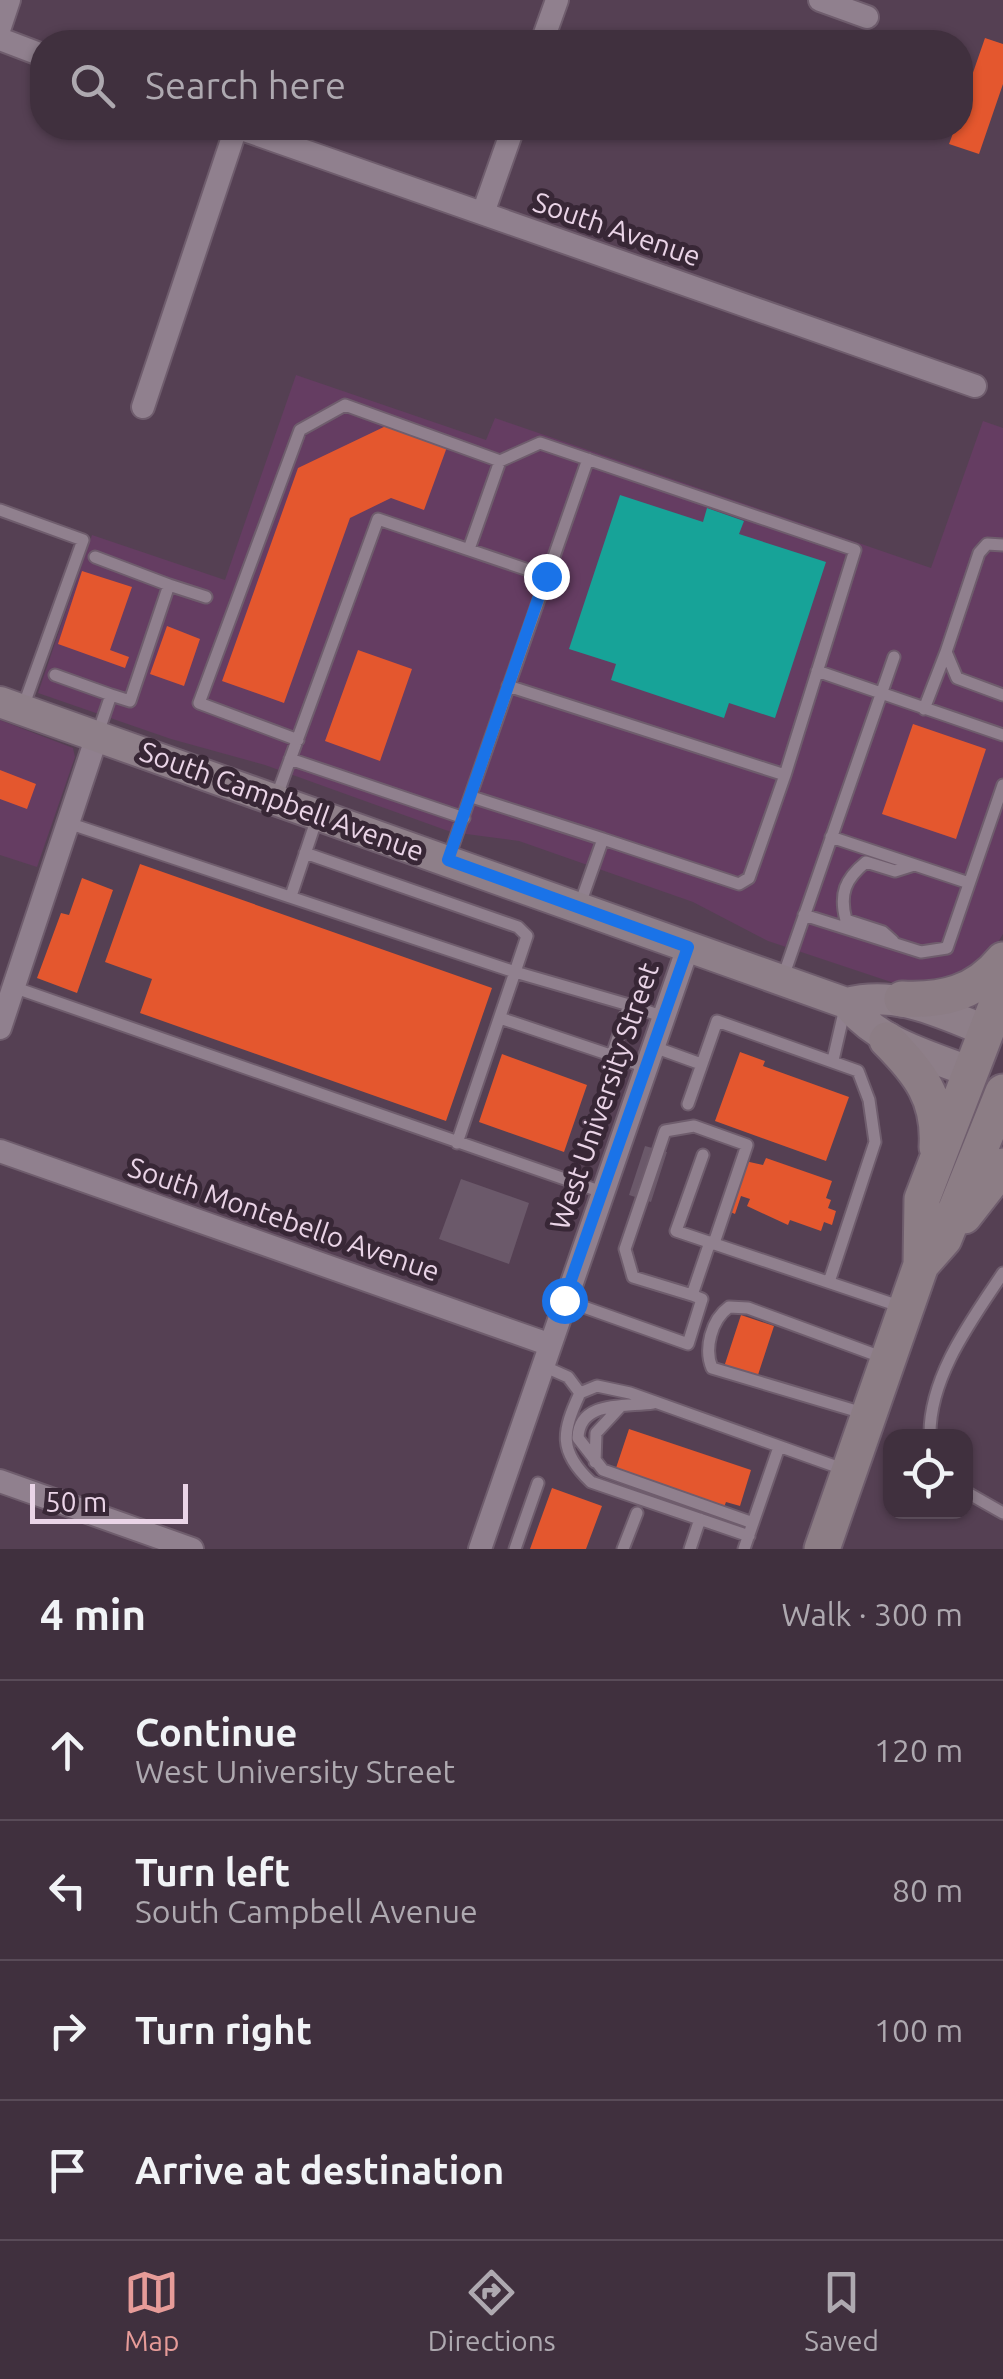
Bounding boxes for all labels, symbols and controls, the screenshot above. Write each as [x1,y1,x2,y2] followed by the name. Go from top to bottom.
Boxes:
[30,30,973,140] search box
[65,58,120,113] icon: search
[145,64,346,106] text: Search here
[529,185,705,272] street label: South Avenue
[524,554,570,600] route end
[136,735,428,866] street label: South Campbell Avenue
[543,958,664,1233] street label: West University Street
[124,1151,444,1286] street label: South Montebello Avenue
[542,1278,588,1324] route start
[883,1429,973,1519] map controls
[883,1429,973,1519] button: locate
[30,1479,188,1524] scale bar
[45,1486,107,1517] text: 50 m
[40,1591,146,1638] text: 4 min
[781,1596,963,1632] text: Walk · 300 m
[135,1711,297,1753] text: Continue
[40,1723,95,1778] icon: ahead
[874,1732,963,1768] text: 120 m
[135,1753,455,1789] text: West University Street
[135,1851,290,1893] text: Turn left
[40,1863,95,1918] icon: left
[892,1872,963,1908] text: 80 m
[135,1893,478,1929] text: South Campbell Avenue
[40,2003,95,2058] icon: right
[135,2009,312,2051] text: Turn right
[874,2012,963,2048] text: 100 m
[40,2143,95,2198] icon: arrive
[135,2149,504,2191] text: Arrive at destination
[124,2265,179,2356] tab: Map
[428,2265,556,2356] tab: Directions
[804,2265,879,2356] tab: Saved

